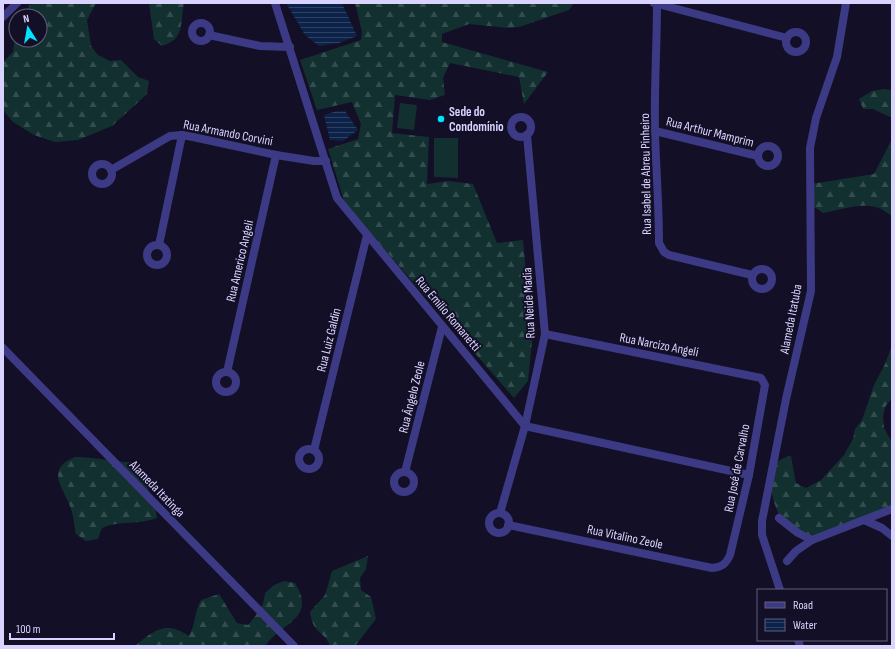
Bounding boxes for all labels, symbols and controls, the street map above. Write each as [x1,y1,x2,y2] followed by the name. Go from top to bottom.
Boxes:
[8,8,48,48] north arrow
[22,12,30,26] text: N
[449,104,504,135] place label: Sede do Condomínio
[637,113,655,235] street label: Rua Isabel de Abreu Pinheiro
[664,113,756,151] street label: Rua Arthur Mamprim
[436,114,446,124] marker: Sede do Condomínio
[182,116,274,150] street label: Rua Armando Corvini
[223,219,257,303] street label: Rua Americo Angeli
[519,267,539,339] street label: Rua Neide Madia
[412,273,484,355] street label: Rua Emilio Romanetti
[776,283,806,356] street label: Alameda Itatuba
[313,306,345,374] street label: Rua Luiz Galdin
[618,330,700,360] street label: Rua Narcizo Angeli
[395,359,429,435] street label: Rua Ângelo Zeole
[721,423,753,513] street label: Rua José de Carvalho
[125,457,188,521] street label: Alameda Itatinga
[586,521,664,553] street label: Rua Vitalino Zeole
[757,589,887,641] legend
[793,598,813,613] text: Road
[10,615,114,641] scale bar
[793,618,817,633] text: Water
[16,622,41,637] text: 100 m

